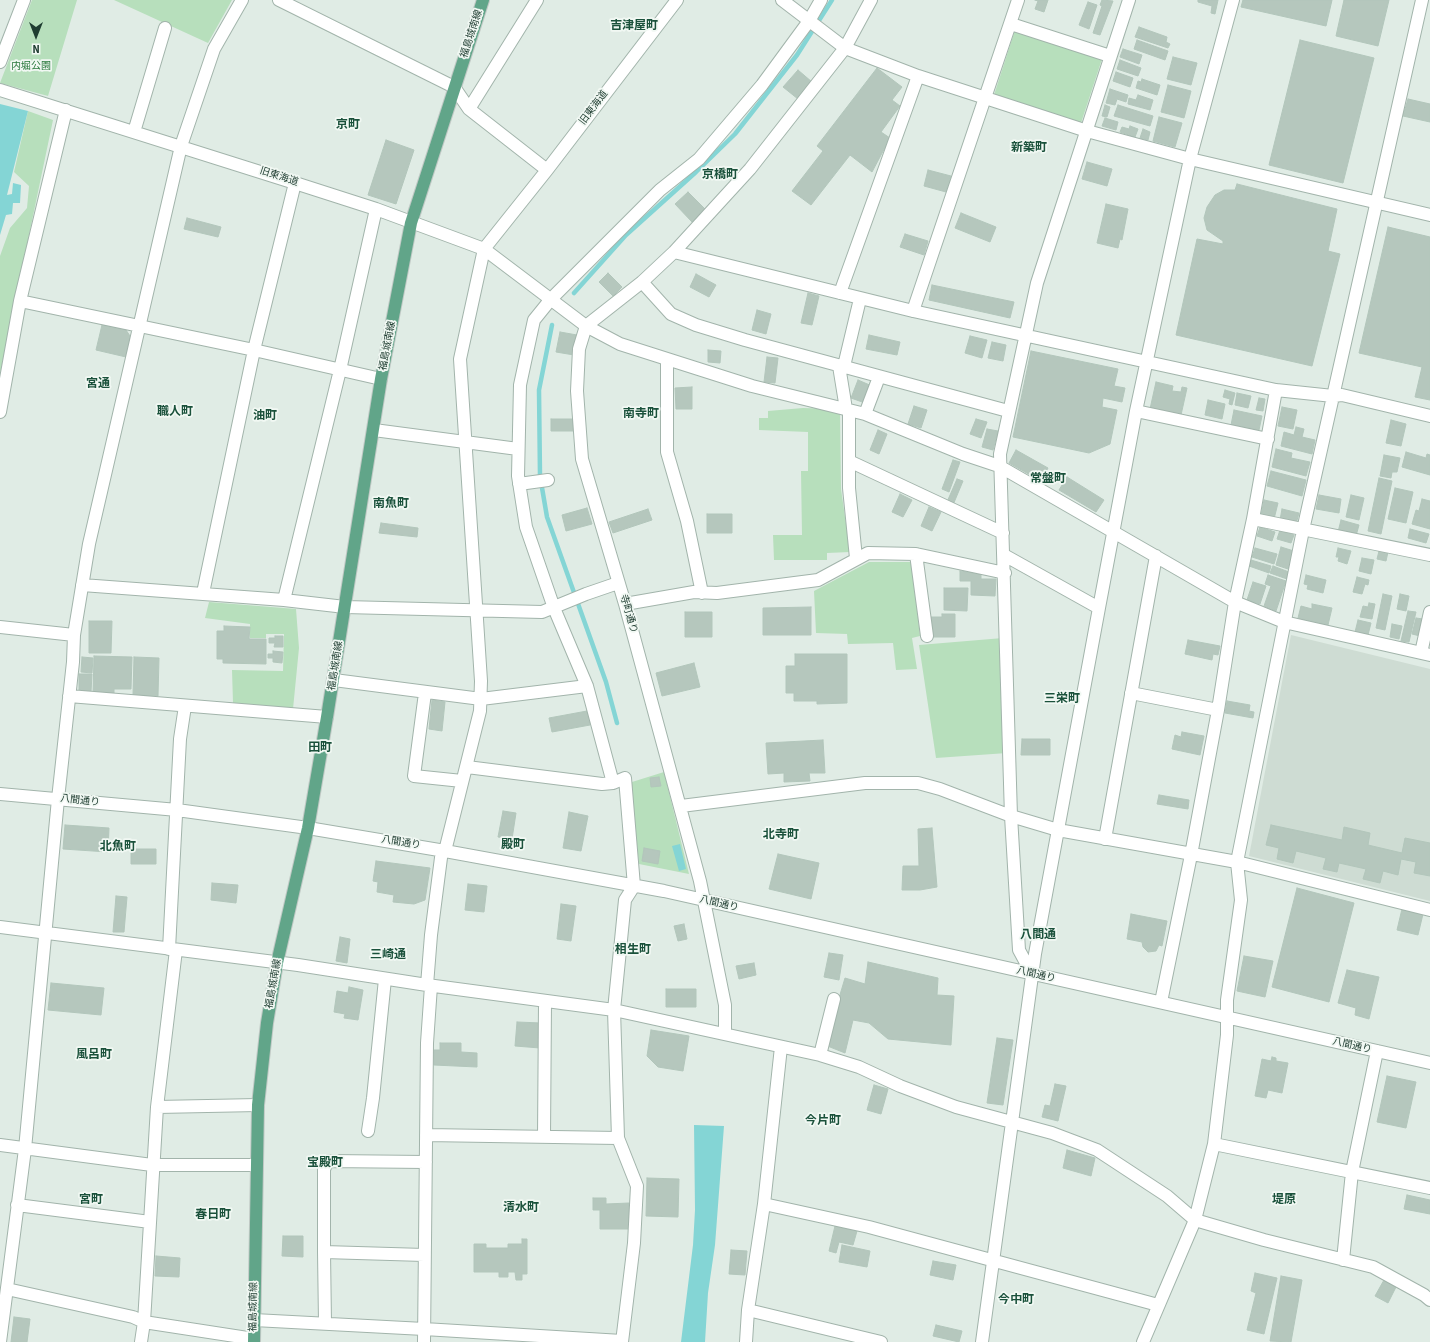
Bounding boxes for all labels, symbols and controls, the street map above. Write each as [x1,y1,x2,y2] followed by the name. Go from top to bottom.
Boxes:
[459,8,485,60] street label: 福島城南線
[16,16,56,56] north arrow
[610,19,658,33] district label: 吉津屋町
[32,41,40,56] text: N
[11,61,51,73] park label: 内堀公園
[577,88,611,128] street label: 旧東海道
[336,118,360,132] district label: 京町
[1011,141,1047,155] district label: 新築町
[258,165,300,189] street label: 旧東海道
[702,168,738,182] district label: 京橋町
[377,320,399,372] street label: 福島城南線
[86,377,110,391] district label: 宮通
[157,405,193,419] district label: 職人町
[623,407,659,421] district label: 南寺町
[253,409,277,423] district label: 油町
[1030,472,1066,486] district label: 常盤町
[373,497,409,511] district label: 南魚町
[617,593,639,635] street label: 寺町通り
[326,640,346,692] street label: 福島城南線
[1044,692,1080,706] district label: 三栄町
[308,741,332,755] district label: 田町
[59,793,101,809] street label: 八間通り
[763,828,799,842] district label: 北寺町
[380,834,422,852] street label: 八間通り
[501,838,525,852] district label: 殿町
[100,840,136,854] district label: 北魚町
[698,894,740,914] street label: 八間通り
[1020,928,1056,942] district label: 八間通
[615,943,651,957] district label: 相生町
[370,948,406,962] district label: 三崎通
[264,958,284,1010] street label: 福島城南線
[1015,965,1057,985] street label: 八間通り
[1331,1036,1373,1056] street label: 八間通り
[76,1048,112,1062] district label: 風呂町
[805,1114,841,1128] district label: 今片町
[307,1156,343,1170] district label: 宝殿町
[79,1193,103,1207] district label: 宮町
[1272,1193,1296,1207] district label: 堤原
[503,1201,539,1215] district label: 清水町
[195,1208,231,1222] district label: 春日町
[248,1282,260,1332] street label: 福島城南線
[998,1293,1034,1307] district label: 今中町

